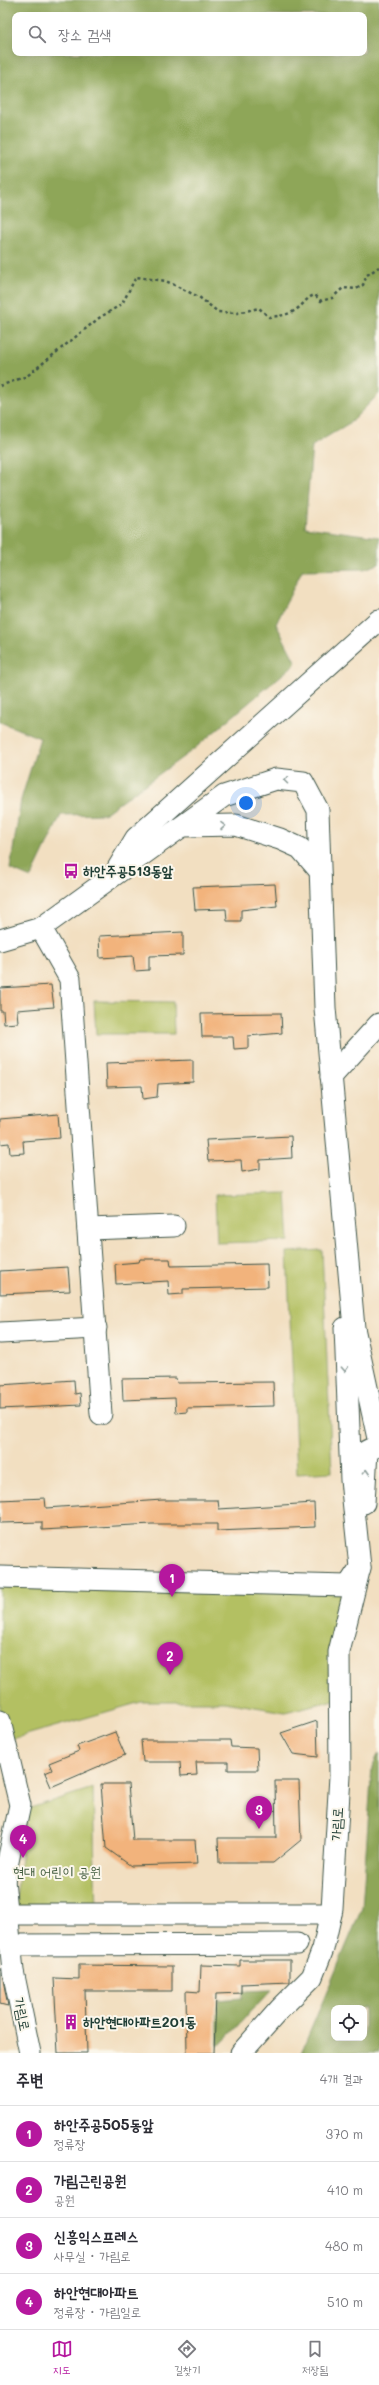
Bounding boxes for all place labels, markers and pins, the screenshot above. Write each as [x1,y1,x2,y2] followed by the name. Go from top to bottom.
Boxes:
[83,861,174,880] place label: 하안주공513동앞
[62,862,80,880] bus stop icon: 하안주공513동앞
[159,1564,185,1597] pin: 1
[157,1642,183,1675] pin: 2
[246,1796,272,1829] pin: 3
[10,1825,36,1858] pin: 4
[83,2012,196,2031] place label: 하안현대아파트201동
[62,2013,80,2031] building icon: 하안현대아파트201동

